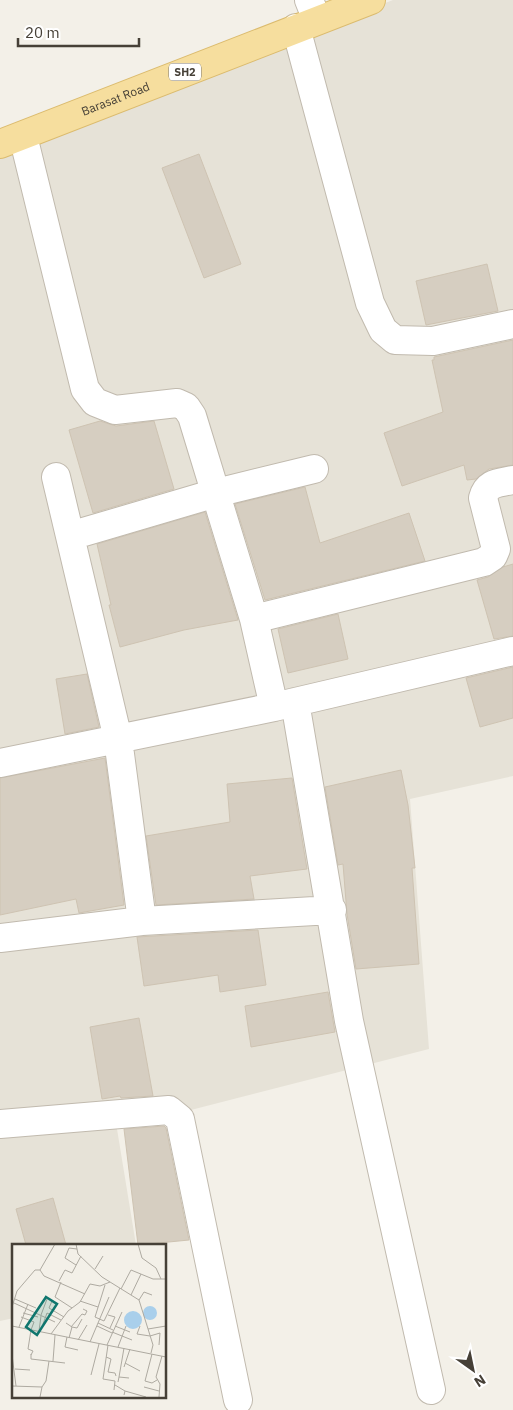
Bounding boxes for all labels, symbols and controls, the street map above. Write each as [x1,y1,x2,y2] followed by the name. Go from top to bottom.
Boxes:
[18,15,139,47] scale bar
[25,23,60,42] text: 20 m
[169,64,201,80] road number: SH2
[79,79,152,119] street label: Barasat Road
[12,1244,166,1398] inset map
[448,1345,498,1395] north arrow
[471,1371,489,1391] text: N

